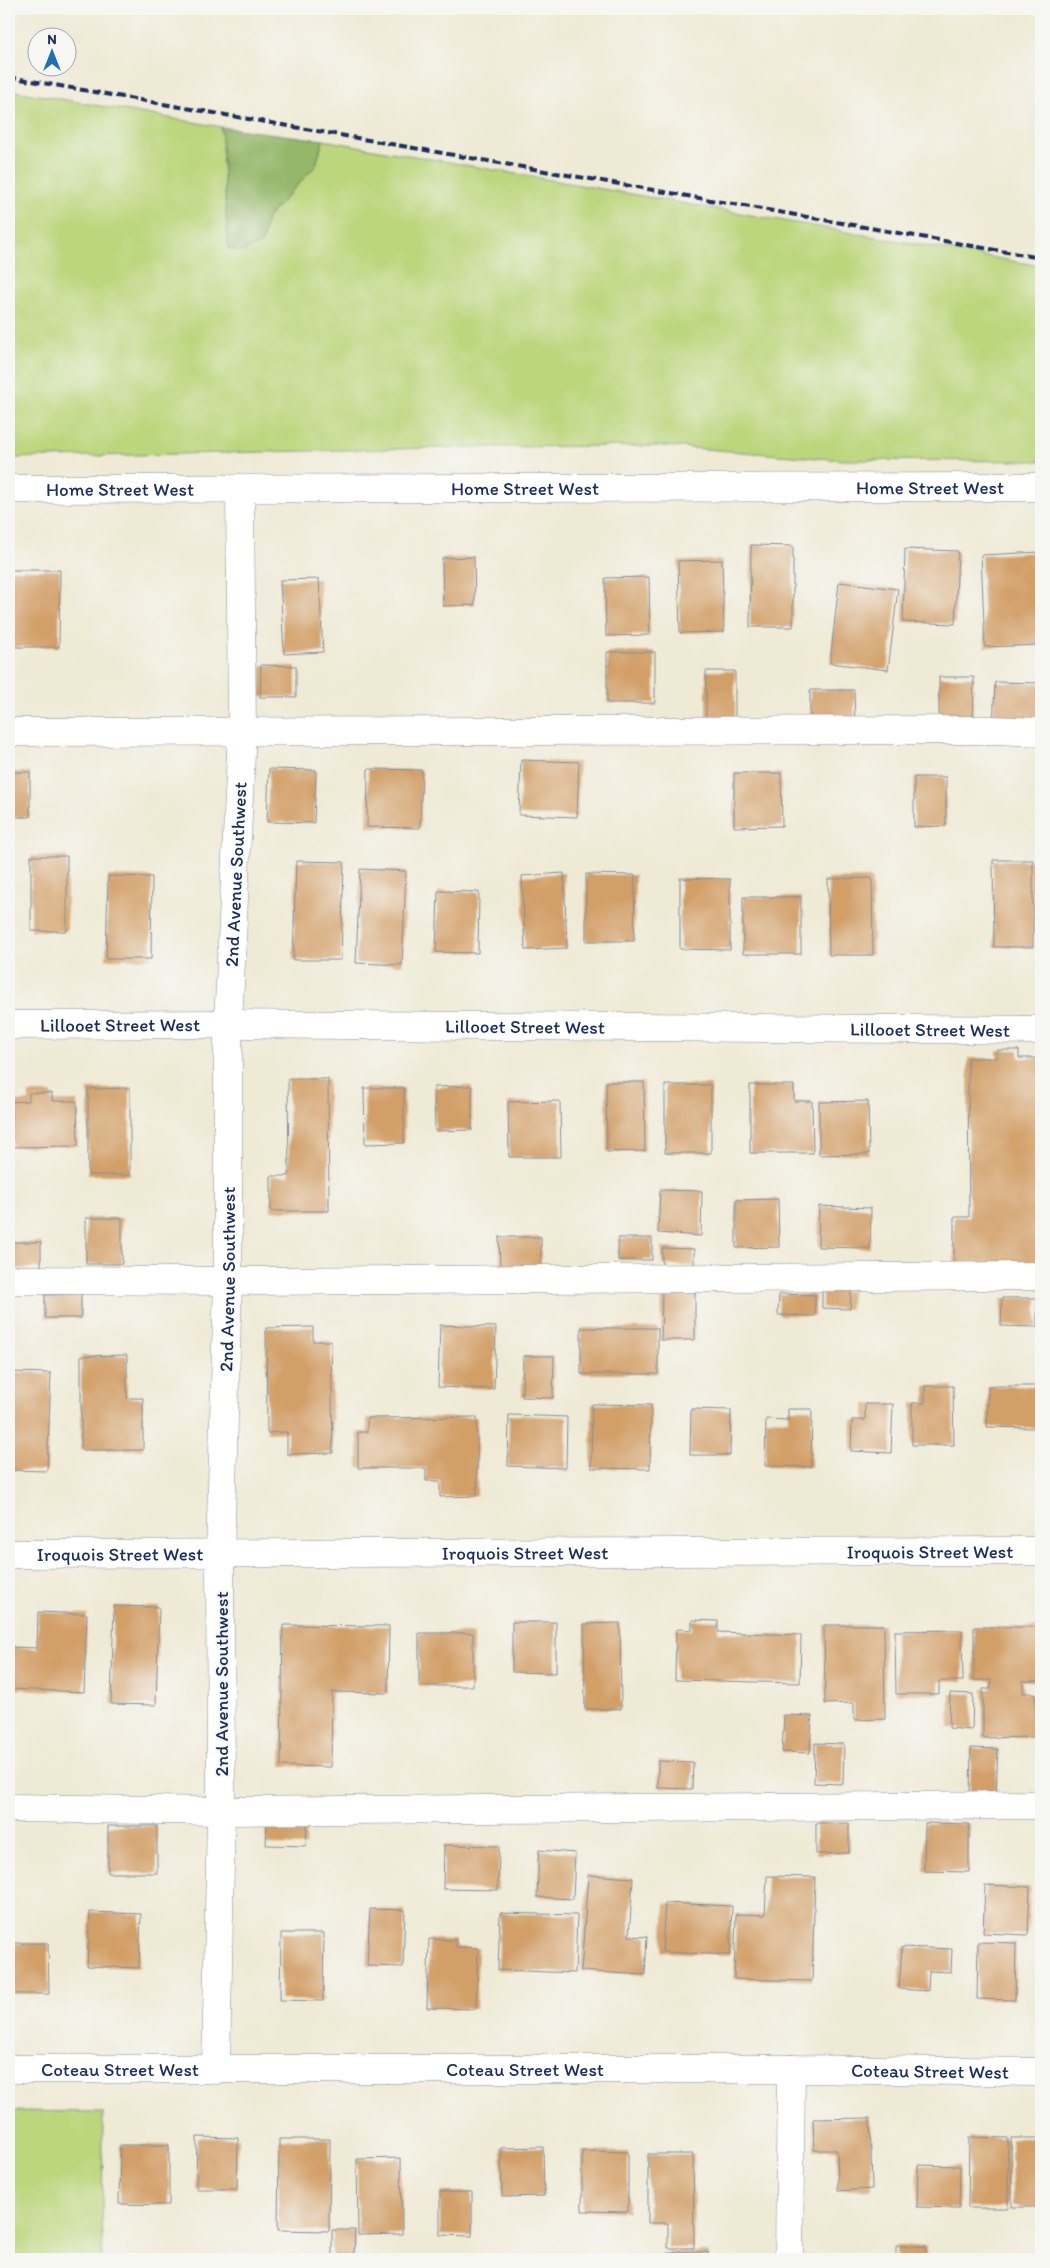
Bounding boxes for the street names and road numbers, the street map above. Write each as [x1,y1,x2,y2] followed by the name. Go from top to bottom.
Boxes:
[451,476,599,500] street label: Home Street West
[856,476,1004,499] street label: Home Street West
[46,477,194,500] street label: Home Street West
[219,781,251,967] street label: 2nd Avenue Southwest
[40,1013,200,1036] street label: Lillooet Street West
[445,1014,605,1038] street label: Lillooet Street West
[850,1017,1010,1041] street label: Lillooet Street West
[214,1187,240,1372] street label: 2nd Avenue Southwest
[847,1540,1013,1563] street label: Iroquois Street West
[442,1541,608,1564] street label: Iroquois Street West
[37,1542,203,1565] street label: Iroquois Street West
[210,1591,233,1777] street label: 2nd Avenue Southwest
[41,2058,199,2081] street label: Coteau Street West
[446,2058,604,2081] street label: Coteau Street West
[851,2058,1009,2083] street label: Coteau Street West

